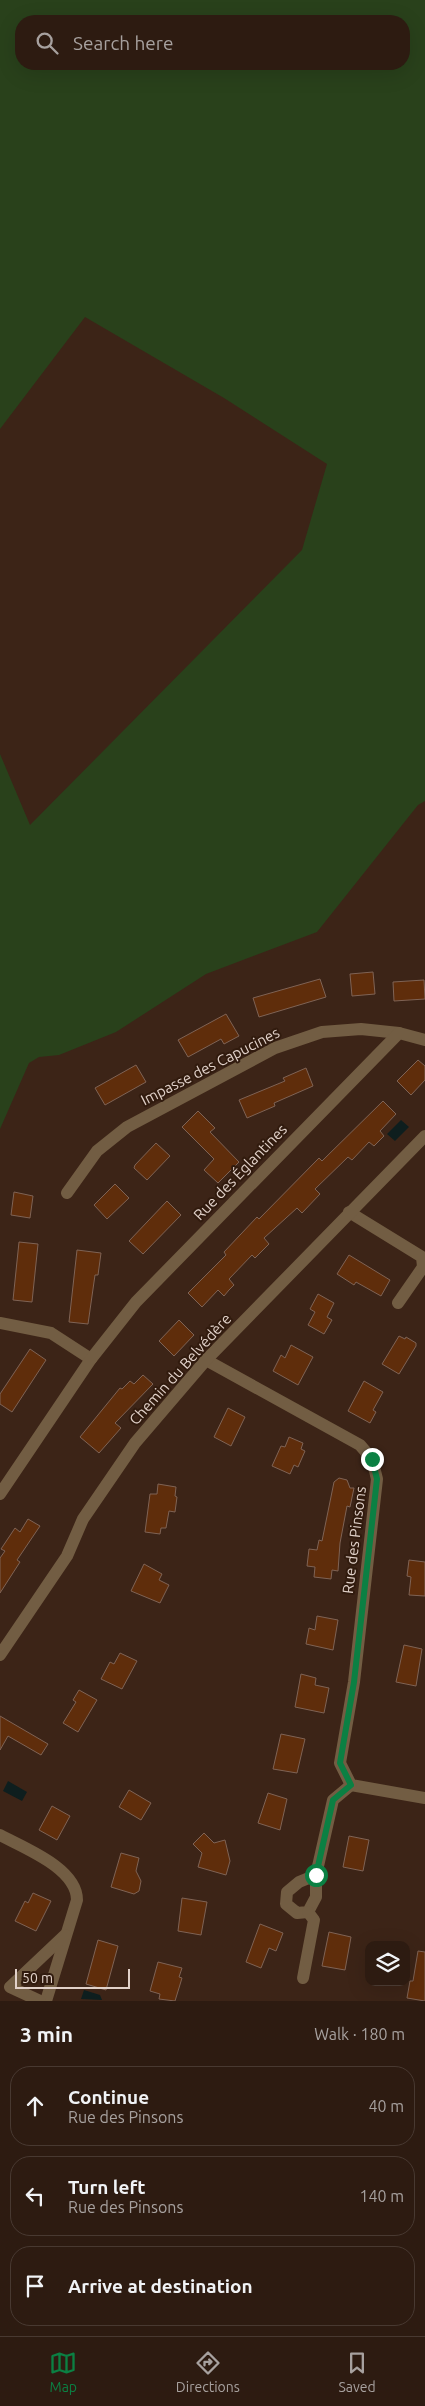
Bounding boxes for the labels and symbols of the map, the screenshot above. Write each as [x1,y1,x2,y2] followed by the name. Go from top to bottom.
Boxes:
[138,1024,282,1108] street label: Impasse des Capucines
[190,1121,290,1223] street label: Rue des Églantines
[126,1310,234,1428] street label: Chemin du Belvédère
[361,1448,384,1471] route end
[339,1485,369,1595] street label: Rue des Pinsons
[305,1864,328,1887] route start
[15,1966,130,1989] scale bar

